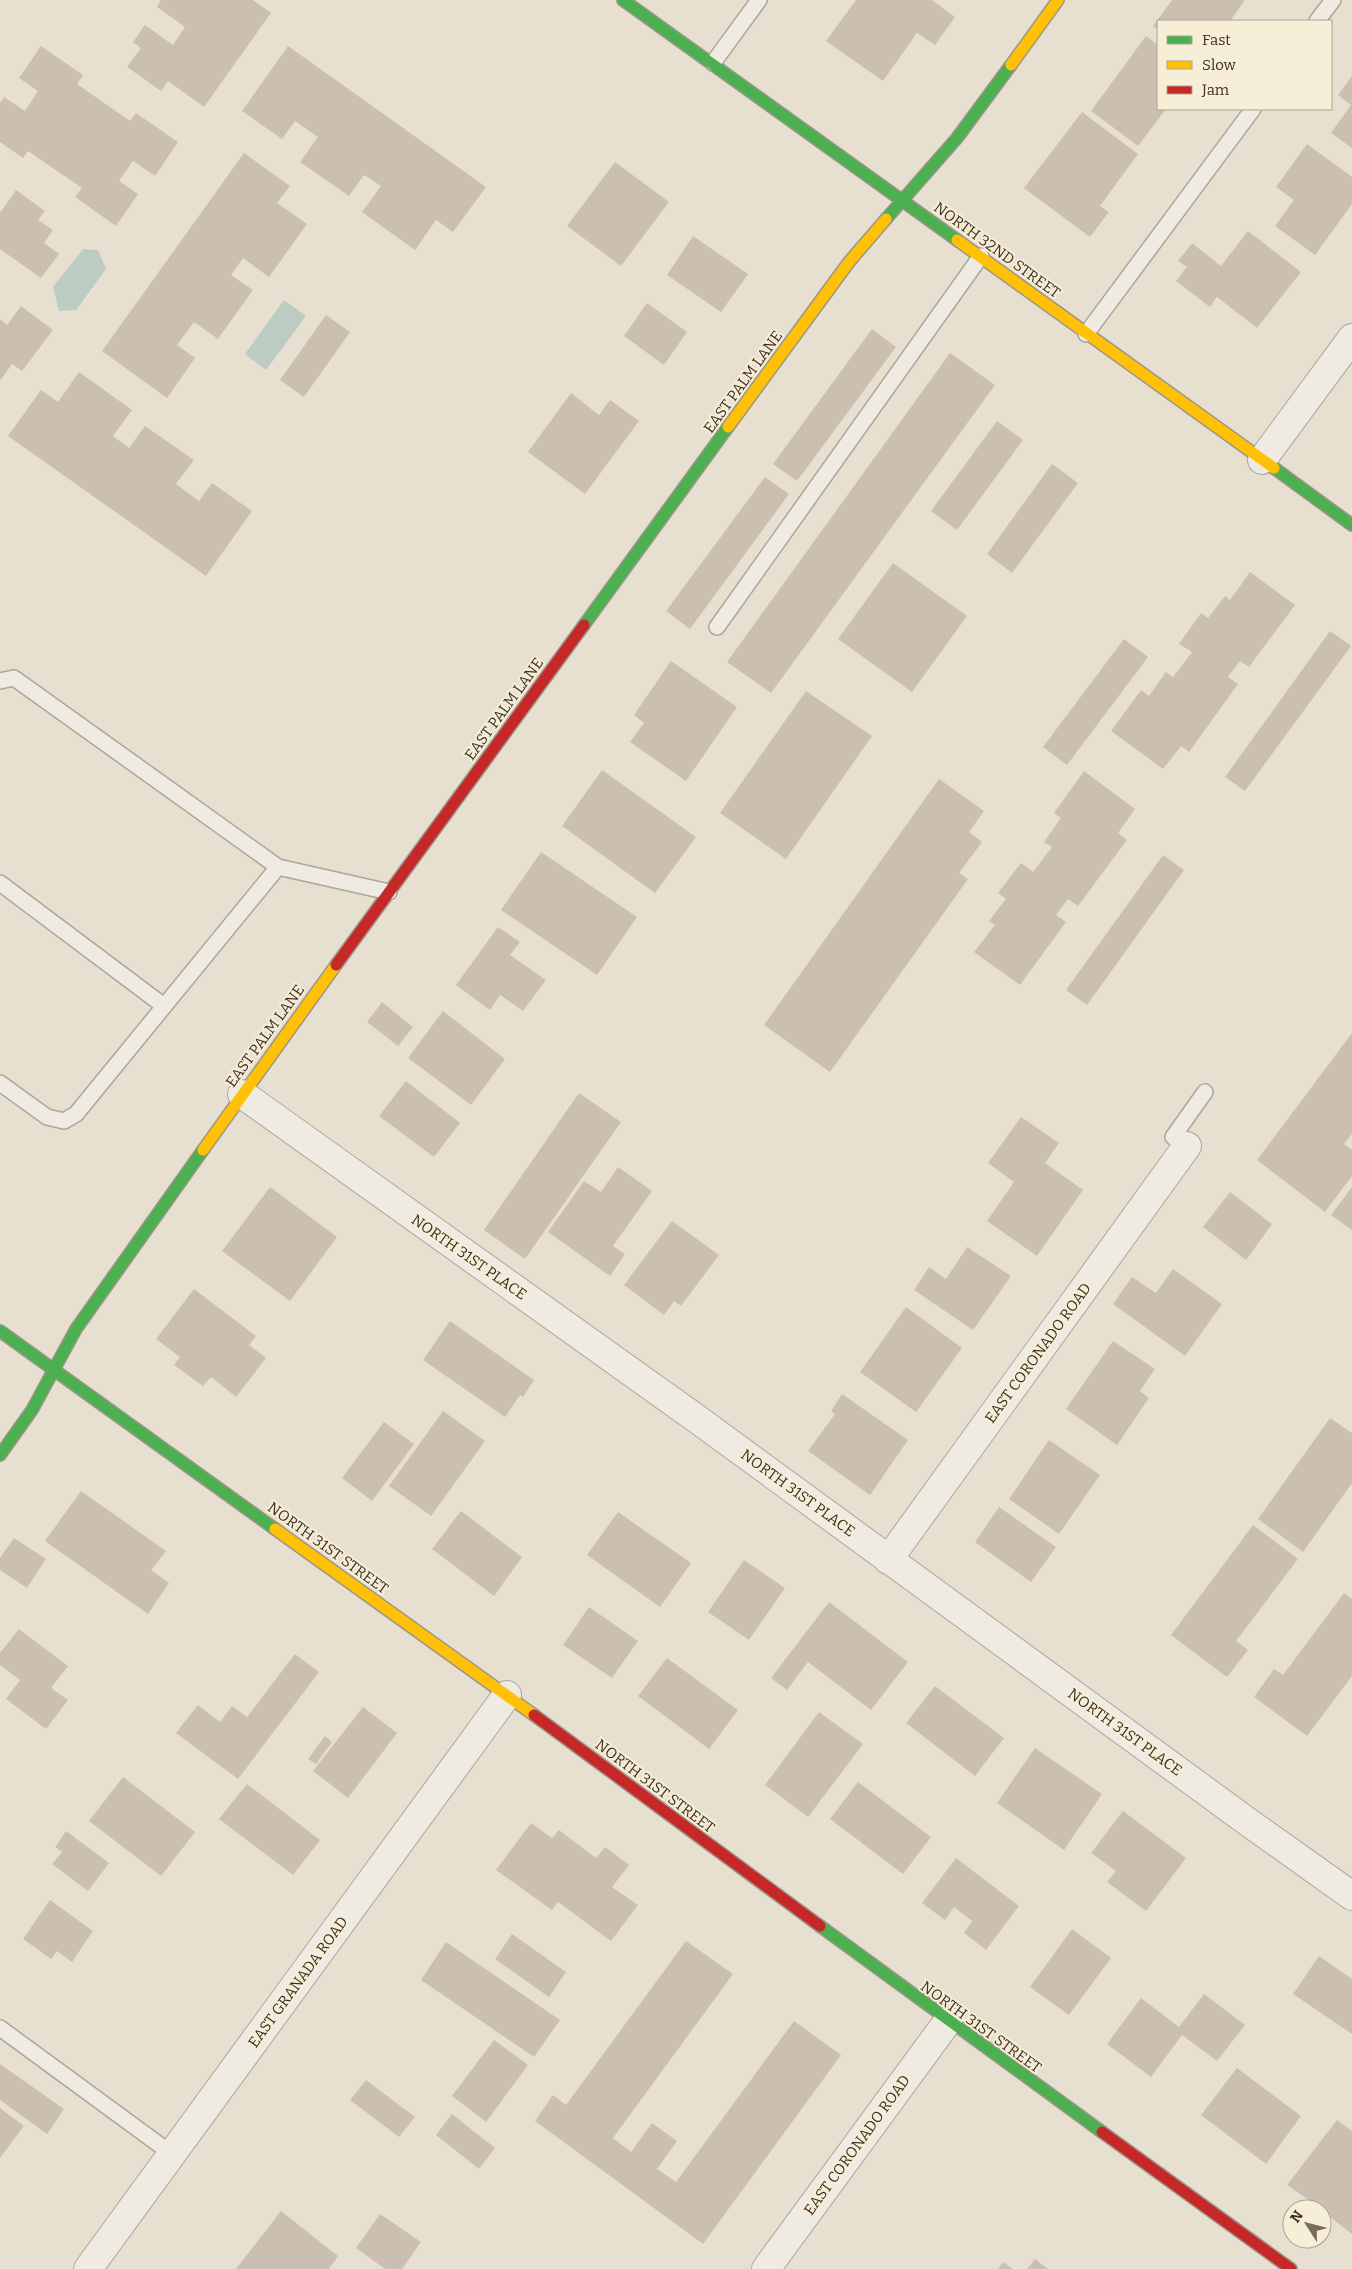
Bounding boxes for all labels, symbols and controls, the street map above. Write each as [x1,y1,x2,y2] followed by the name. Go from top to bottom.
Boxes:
[1157,20,1332,110] legend
[1202,31,1231,49] text: Fast
[1202,56,1237,74] text: Slow
[1201,81,1230,99] text: Jam
[930,198,1064,302] street label: NORTH 32ND STREET
[700,327,786,437] street label: EAST PALM LANE
[461,654,547,764] street label: EAST PALM LANE
[222,981,308,1091] street label: EAST PALM LANE
[408,1210,530,1304] street label: NORTH 31ST PLACE
[981,1279,1095,1427] street label: EAST CORONADO ROAD
[737,1446,859,1540] street label: NORTH 31ST PLACE
[264,1498,392,1598] street label: NORTH 31ST STREET
[1064,1685,1186,1779] street label: NORTH 31ST PLACE
[592,1735,718,1837] street label: NORTH 31ST STREET
[244,1913,352,2051] street label: EAST GRANADA ROAD
[917,1977,1045,2077] street label: NORTH 31ST STREET
[800,2071,914,2219] street label: EAST CORONADO ROAD
[1282,2199,1332,2249] north arrow
[1287,2207,1307,2226] text: N

